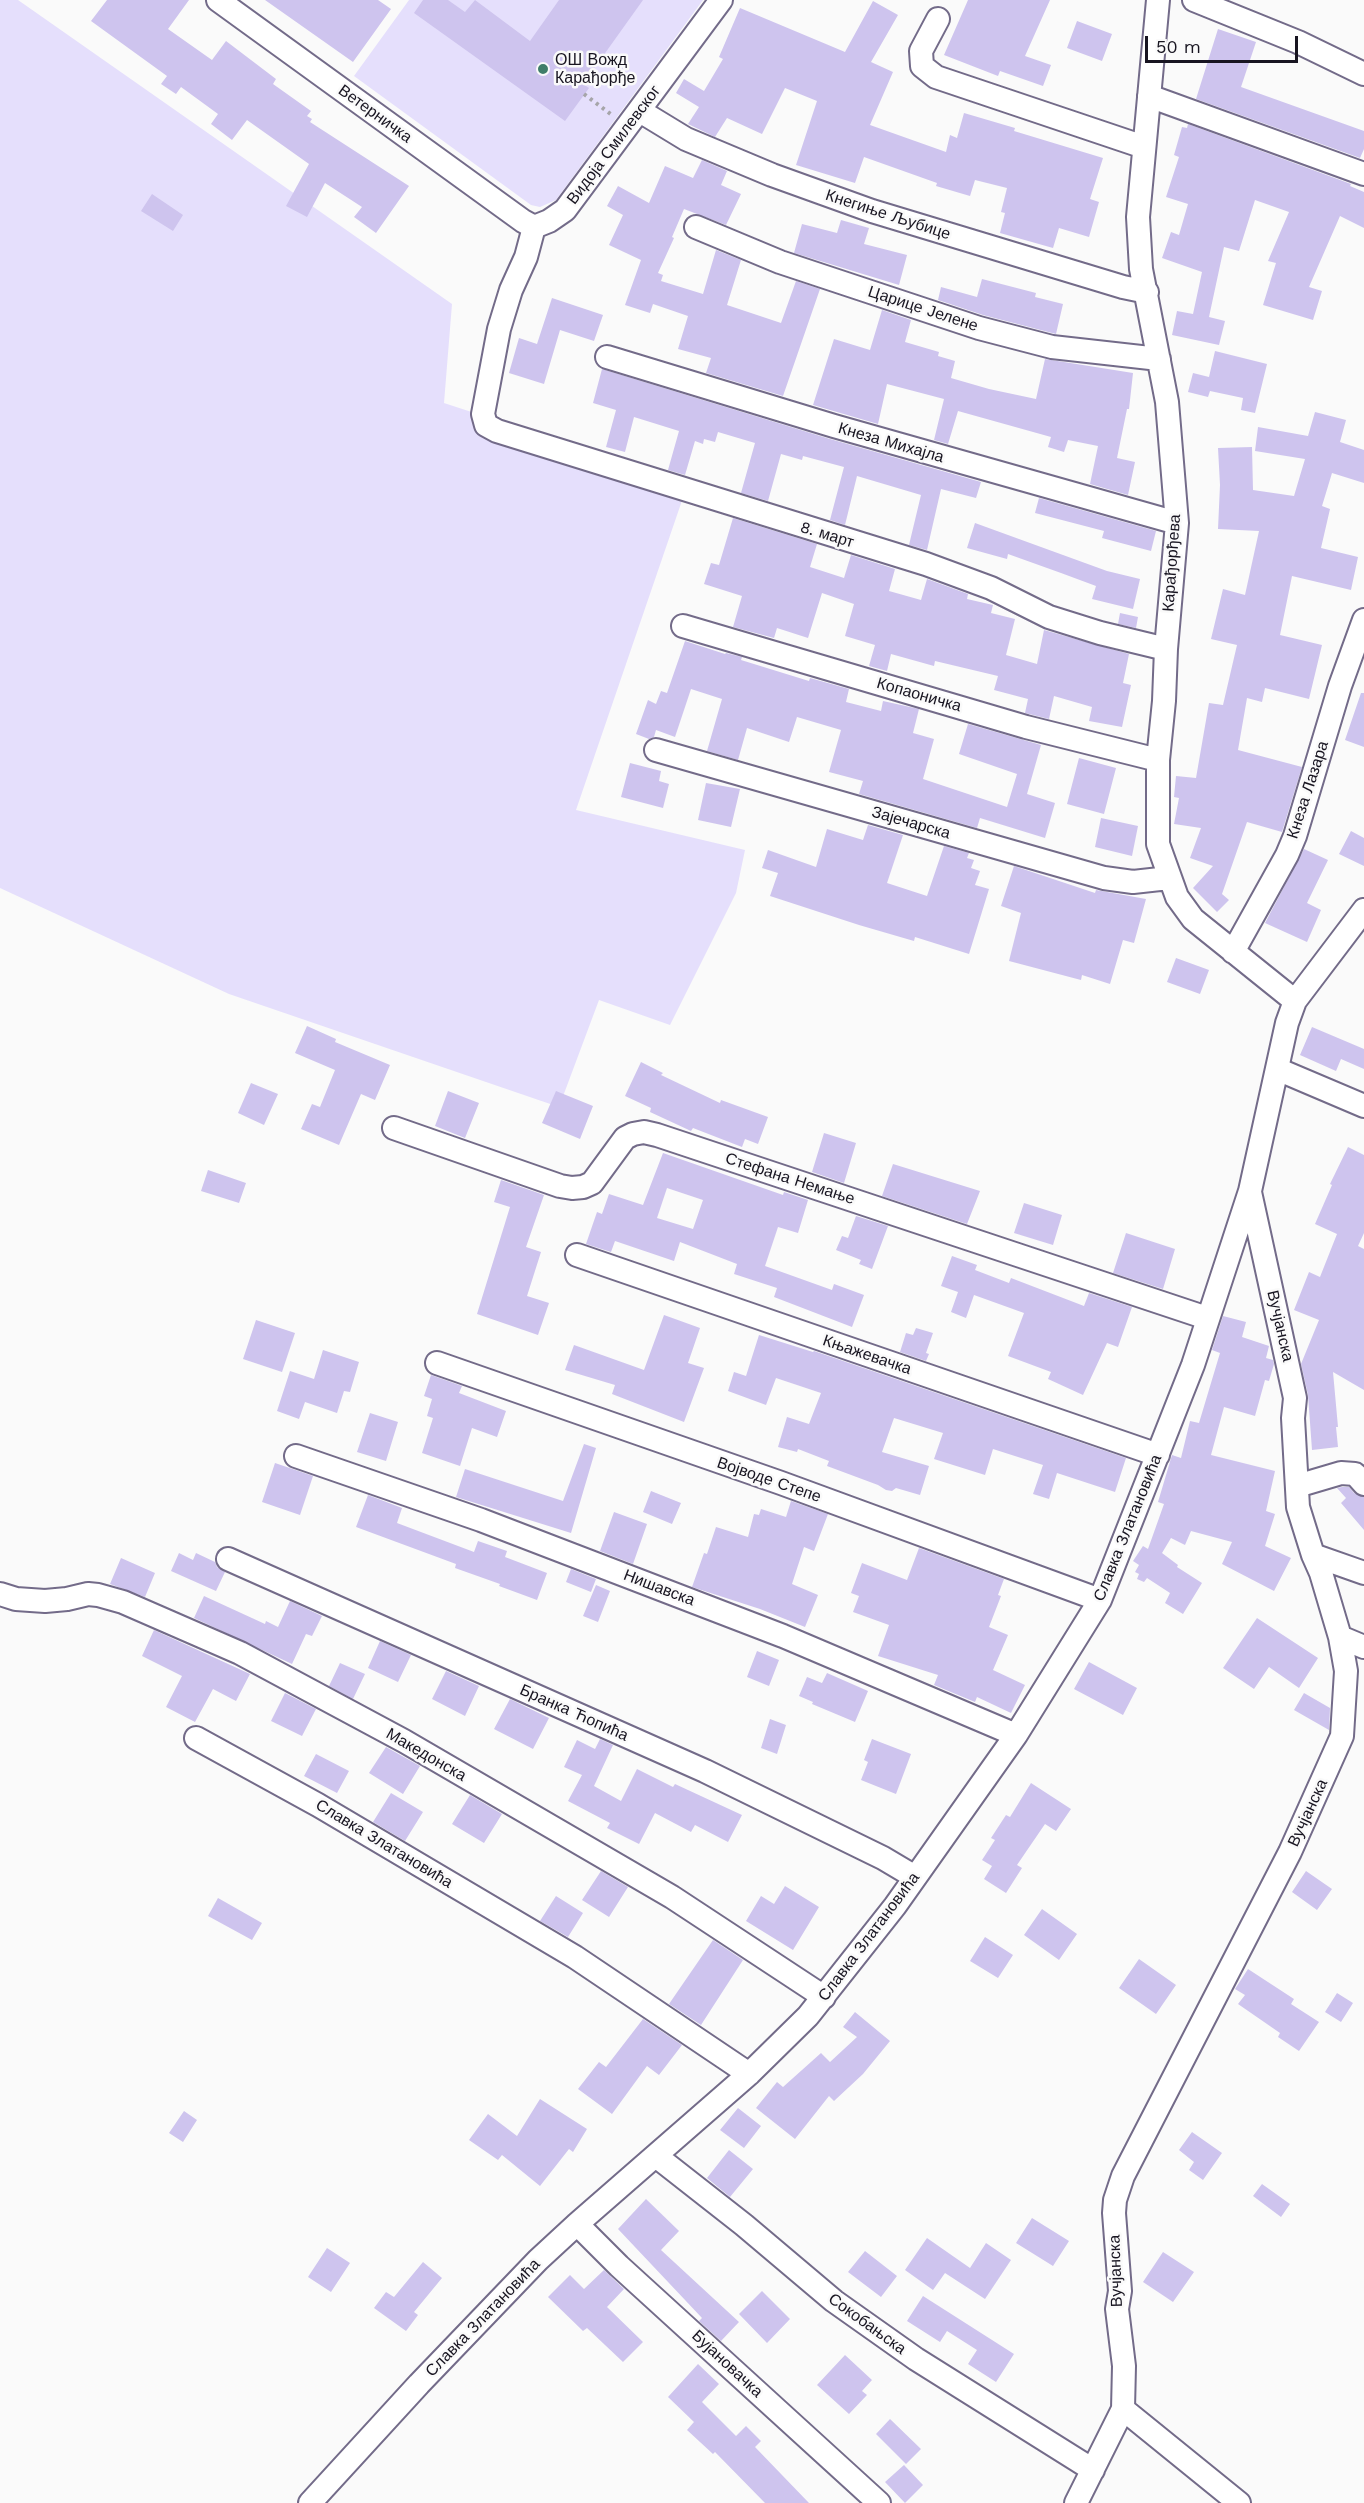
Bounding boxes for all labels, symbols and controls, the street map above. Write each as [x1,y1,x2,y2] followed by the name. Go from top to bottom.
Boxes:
[1148,24,1301,62] scale bar
[1156,36,1201,57] text: 50 m
[555,50,636,88] place label: ОШ Вожд Карађорђе
[536,62,550,76] marker: ОШ Вожд Карађорђе
[334,81,416,147] street label: Ветерничка
[563,82,665,208] street label: Видоја Смилевског
[823,186,953,244] street label: Кнегиње Љубице
[866,282,980,336] street label: Царице Јелене
[836,419,946,467] street label: Кнеза Михајла
[1159,514,1185,612] street label: Карађорђева
[798,518,856,552] street label: 8. март
[875,674,963,716] street label: Копаоничка
[1283,739,1333,841] street label: Кнеза Лазара
[869,803,953,843] street label: Зајечарска
[723,1149,857,1209] street label: Стефана Немање
[1263,1289,1297,1363] street label: Вучјанска
[820,1331,914,1379] street label: Књажевачка
[1090,1452,1166,1604] street label: Славка Златановића
[714,1453,824,1507] street label: Војводе Степе
[621,1566,697,1610] street label: Нишавска
[517,1680,631,1746] street label: Бранка Ћопића
[382,1724,470,1786] street label: Македонска
[1284,1776,1332,1850] street label: Вучјанска
[312,1795,456,1893] street label: Славка Златановића
[814,1869,924,2005] street label: Славка Златановића
[1105,2235,1127,2307] street label: Вучјанска
[422,2255,544,2381] street label: Славка Златановића
[824,2289,910,2359] street label: Сокобањска
[688,2326,766,2402] street label: Бујановачка

